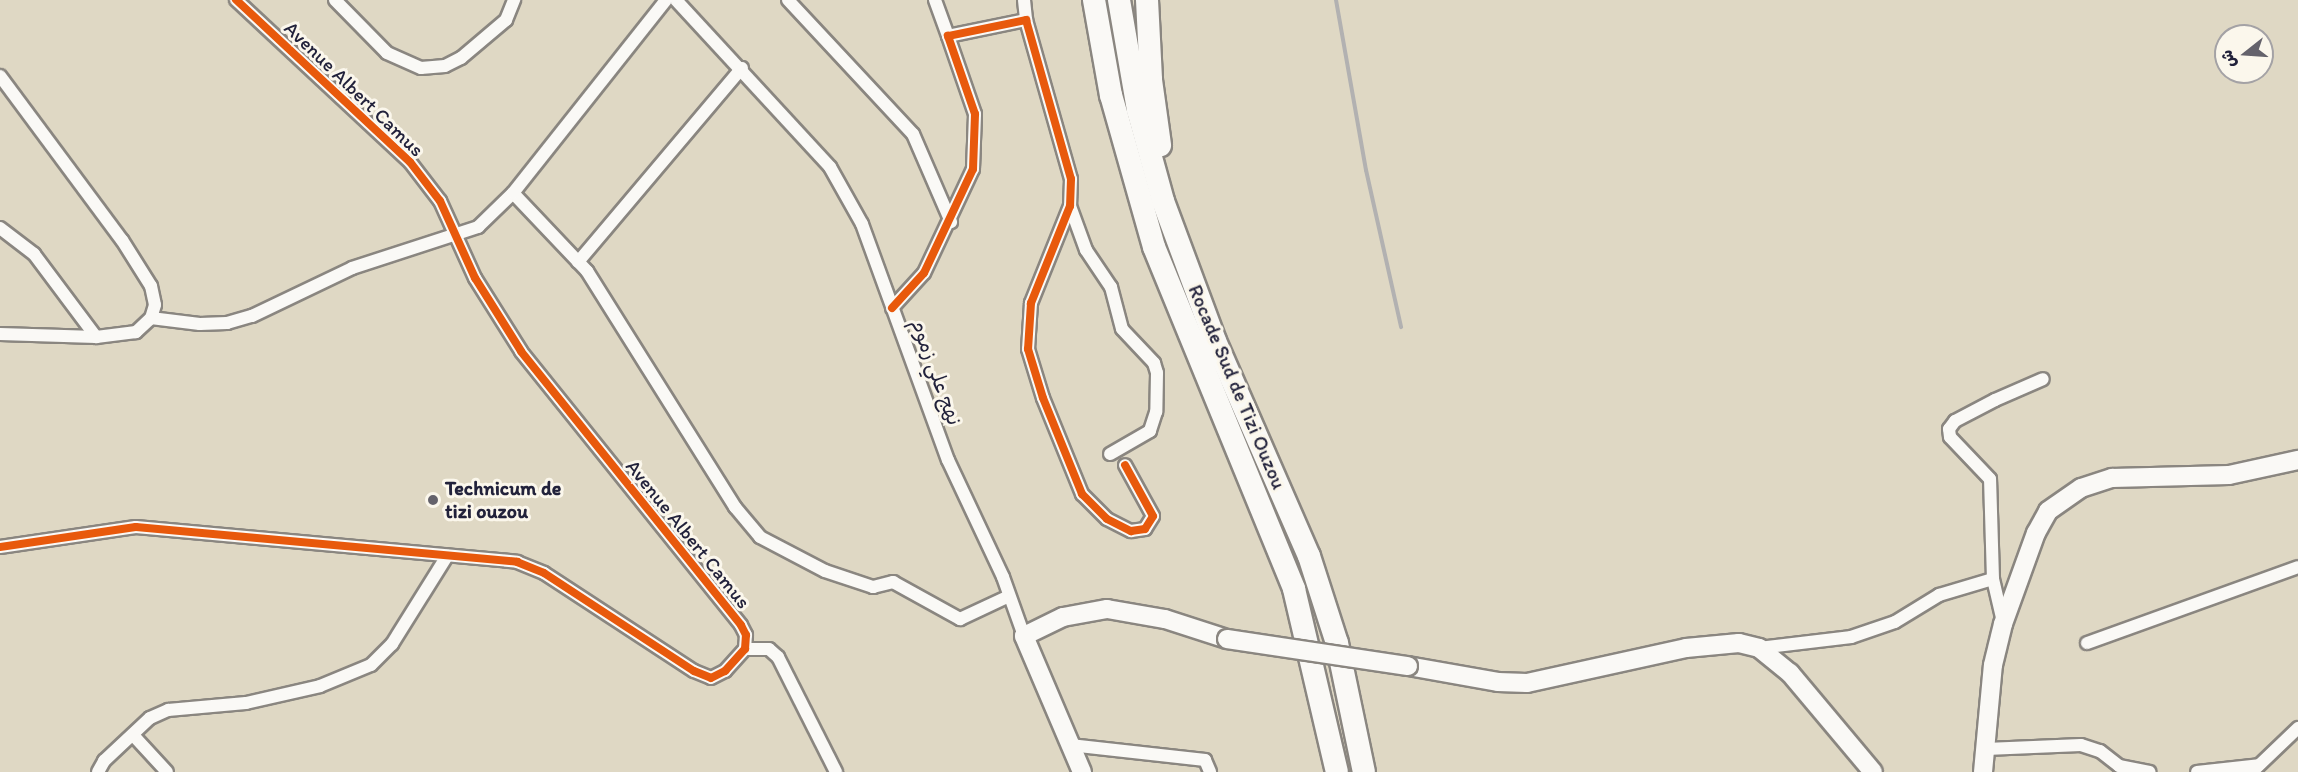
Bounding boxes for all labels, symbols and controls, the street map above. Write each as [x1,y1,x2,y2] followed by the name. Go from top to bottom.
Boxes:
[279,16,429,162] street label: Avenue Albert Camus
[2214,24,2274,84] north arrow
[2217,48,2240,70] text: ش
[1183,281,1291,493] street label: Rocade Sud de Tizi Ouzou
[906,316,966,428] street label: نهج علي زموم
[620,454,756,614] street label: Avenue Albert Camus
[445,476,561,523] place label: Technicum de tizi ouzou
[426,493,440,507] marker: Technicum de tizi ouzou

